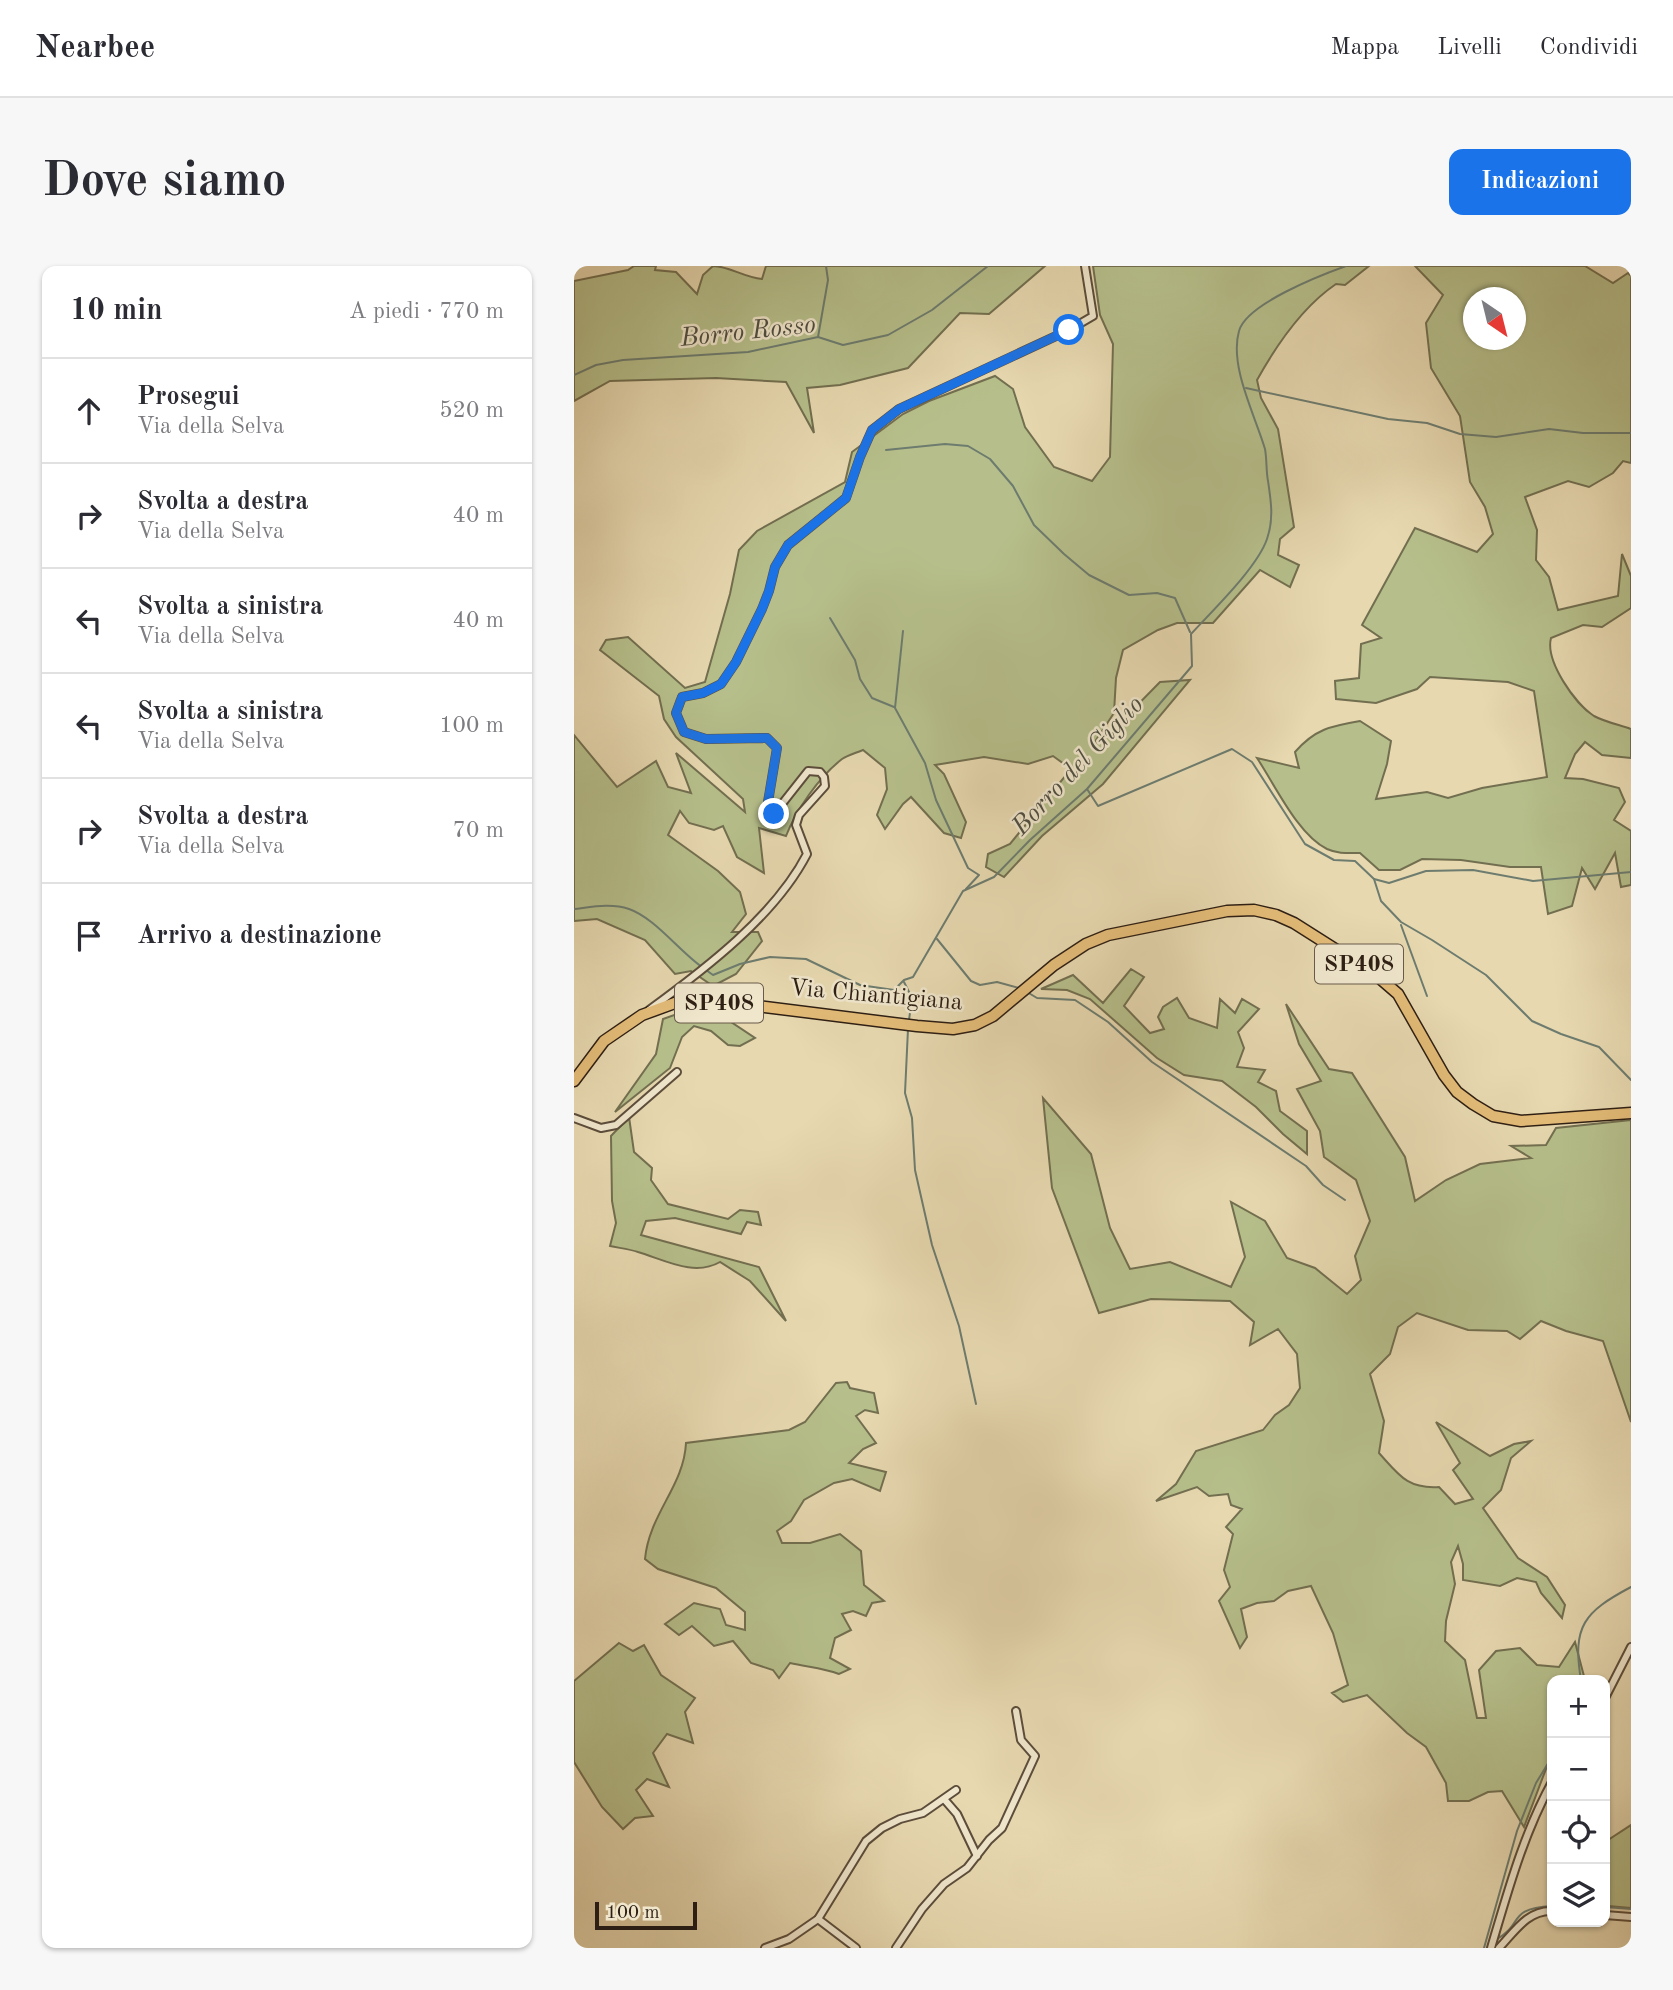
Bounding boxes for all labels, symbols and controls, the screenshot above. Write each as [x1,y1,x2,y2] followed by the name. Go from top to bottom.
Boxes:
[35,32,155,65] text: Nearbee
[1331,36,1399,60] text: Mappa
[1437,36,1502,60] text: Livelli
[1540,36,1638,60] text: Condividi
[1449,149,1631,215] button: Indicazioni
[42,158,287,207] text: Dove siamo
[1463,287,1526,350] north arrow
[70,296,163,326] text: 10 min
[349,300,504,323] text: A piedi · 770 m
[678,312,817,352] water label: Borro Rosso
[1053,314,1084,345] route start
[137,384,240,410] text: Prosegui
[70,392,108,430] icon: ahead
[439,399,504,422] text: 520 m
[137,415,284,438] text: Via della Selva
[137,489,308,515] text: Svolta a destra
[70,497,108,535] icon: right
[453,504,504,527] text: 40 m
[137,520,284,543] text: Via della Selva
[137,594,323,620] text: Svolta a sinistra
[70,602,108,640] icon: left
[453,609,504,632] text: 40 m
[137,625,284,648] text: Via della Selva
[1007,691,1149,841] water label: Borro del Giglio
[137,699,323,725] text: Svolta a sinistra
[70,707,108,745] icon: left
[439,714,504,737] text: 100 m
[137,730,284,753] text: Via della Selva
[758,798,789,829] route end
[137,804,308,830] text: Svolta a destra
[70,812,108,850] icon: right
[453,819,504,842] text: 70 m
[137,835,284,858] text: Via della Selva
[70,917,108,955] icon: arrive
[137,923,382,949] text: Arrivo a destinazione
[1315,944,1403,984] road number: SP408
[788,976,964,1016] street label: Via Chiantigiana
[675,984,763,1023] road number: SP408
[1547,1675,1610,1927] map controls
[1547,1675,1610,1738] button: +
[1547,1738,1610,1801] button: −
[1547,1801,1610,1864] button: locate
[1547,1864,1610,1927] button: layers
[595,1899,696,1931] scale bar
[606,1904,659,1923] text: 100 m

